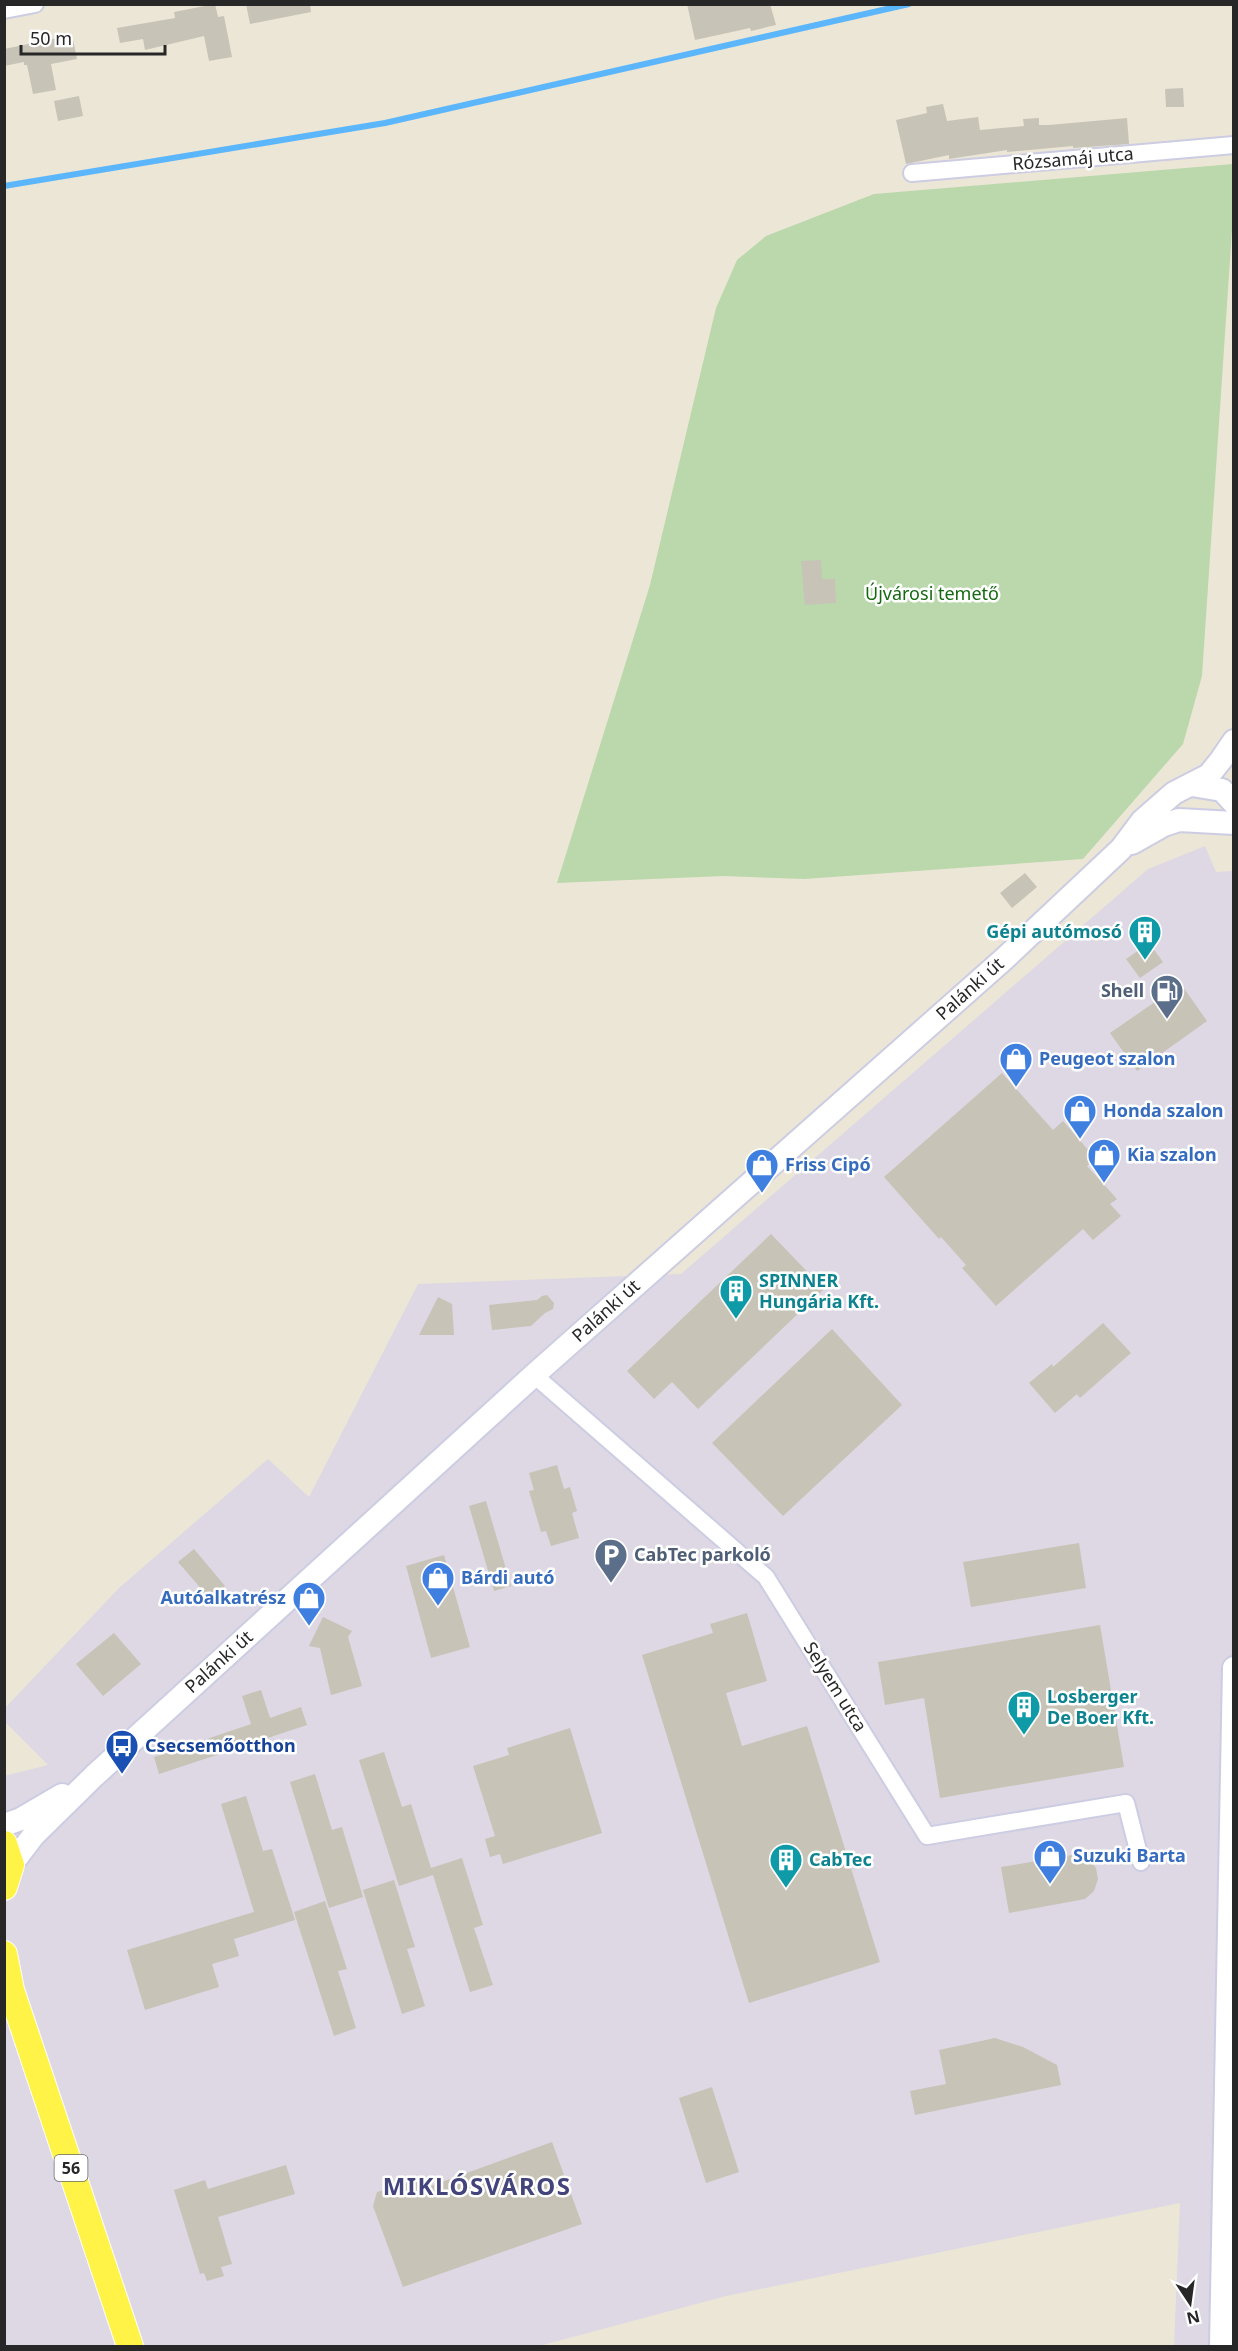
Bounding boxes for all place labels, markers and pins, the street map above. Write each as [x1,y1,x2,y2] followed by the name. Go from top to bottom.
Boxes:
[1127,914,1163,961] building icon: Gépi autómosó
[986,919,1122,943] place label: Gépi autómosó
[1149,973,1185,1020] fuel station icon: Shell
[1101,978,1144,1002] place label: Shell
[998,1041,1034,1088] shop icon: Peugeot szalon
[1039,1046,1176,1070] place label: Peugeot szalon
[1062,1093,1098,1140] shop icon: Honda szalon
[1103,1098,1224,1122] place label: Honda szalon
[1086,1137,1122,1184] shop icon: Kia szalon
[1127,1142,1217,1166] place label: Kia szalon
[744,1147,780,1194] shop icon: Friss Cipó
[785,1152,871,1176] place label: Friss Cipó
[759,1268,879,1313] place label: SPINNER Hungária Kft.
[718,1273,754,1320] building icon: SPINNER Hungária Kft.
[593,1537,629,1584] parking icon: CabTec parkoló
[634,1542,771,1566] place label: CabTec parkoló
[420,1560,456,1607] shop icon: Bárdi autó
[461,1565,554,1589] place label: Bárdi autó
[291,1580,327,1627] shop icon: Autóalkatrész
[161,1585,286,1609] place label: Autóalkatrész
[1047,1684,1154,1729] place label: Losberger De Boer Kft.
[1006,1689,1042,1736] building icon: Losberger De Boer Kft.
[104,1728,140,1775] bus stop icon: Csecsemőotthon
[145,1733,296,1757] place label: Csecsemőotthon
[1032,1838,1068,1885] shop icon: Suzuki Barta
[768,1842,804,1889] building icon: CabTec
[1073,1843,1186,1867] place label: Suzuki Barta
[809,1847,872,1871] place label: CabTec

